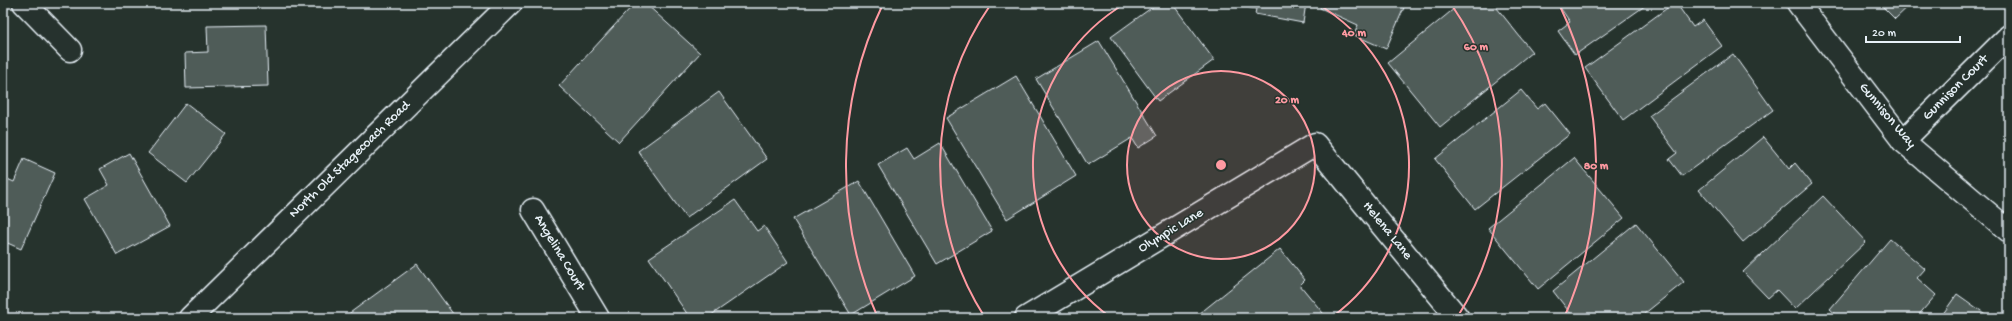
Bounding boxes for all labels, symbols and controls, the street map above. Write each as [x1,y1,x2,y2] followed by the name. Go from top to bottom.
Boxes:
[1866,18,1960,44] scale bar
[1341,27,1366,41] text: 40 m
[1872,27,1897,41] text: 20 m
[1464,41,1489,55] text: 60 m
[1920,51,1993,124] street label: Gunnison Court
[1855,80,1920,152] street label: Gunnison Way
[1275,94,1300,108] text: 20 m
[286,96,415,222] street label: North Old Stagecoach Road
[1214,158,1228,172] centre of rings
[1584,160,1609,174] text: 80 m
[1358,198,1416,264] street label: Helena Lane
[1135,204,1207,257] street label: Olympic Lane
[530,212,589,295] street label: Angelina Court

